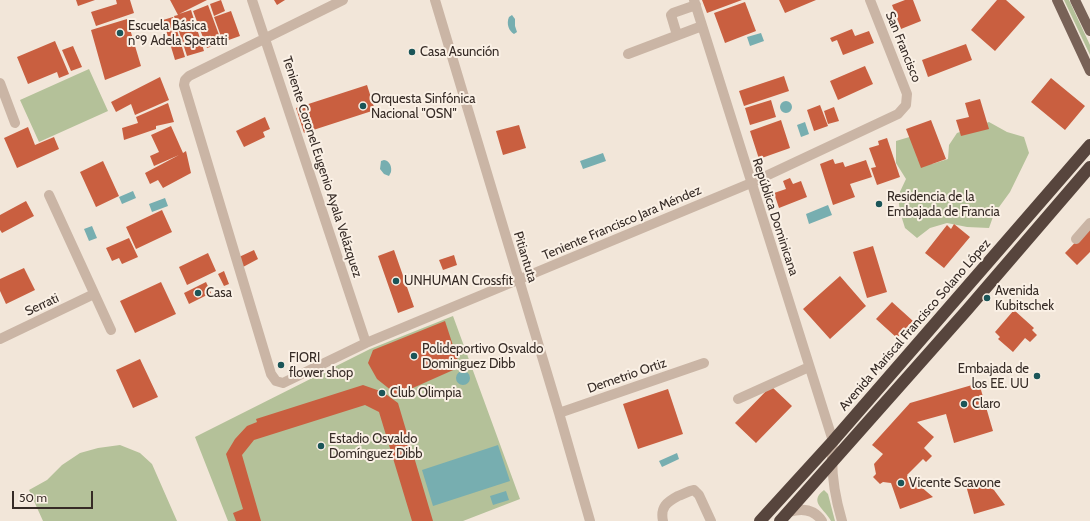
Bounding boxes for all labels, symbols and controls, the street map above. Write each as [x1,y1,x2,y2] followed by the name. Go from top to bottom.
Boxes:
[882,9,924,85] street label: San Francisco
[128,18,227,49] place label: Escuela Básica nº9 Adela Speratti
[115,28,125,38] marker: Escuela Básica nº9 Adela Speratti
[420,44,499,60] place label: Casa Asunción
[407,47,417,57] marker: Casa Asunción
[279,54,365,280] street label: Teniente Coronel Eugenio Ayala Velázquez
[371,91,475,122] place label: Orquesta Sinfónica Nacional "OSN"
[358,101,368,111] marker: Orquesta Sinfónica Nacional "OSN"
[749,156,801,278] street label: República Dominicana
[540,182,704,264] street label: Teniente Francisco Jara Méndez
[887,189,1000,220] place label: Residencia de la Embajada de Francia
[874,199,884,209] marker: Residencia de la Embajada de Francia
[510,230,540,284] street label: Pitiantuta
[836,236,994,414] street label: Avenida Mariscal Francisco Solano López
[404,273,513,289] place label: UNHUMAN Crossfit
[391,276,401,286] marker: UNHUMAN Crossfit
[995,283,1054,314] place label: Avenida Kubitschek
[206,285,232,301] place label: Casa
[193,288,203,298] marker: Casa
[23,290,61,320] street label: Serrati
[982,293,992,303] marker: Avenida Kubitschek
[422,341,543,372] place label: Polideportivo Osvaldo Dominguez Dibb
[289,350,353,381] place label: FIORI flower shop
[409,351,419,361] marker: Polideportivo Osvaldo Dominguez Dibb
[585,355,669,397] street label: Demetrio Ortiz
[276,360,286,370] marker: FIORI flower shop
[958,361,1029,392] place label: Embajada de los EE. UU
[1032,371,1042,381] marker: Embajada de los EE. UU
[390,385,461,401] place label: Club Olimpia
[377,388,387,398] marker: Club Olimpia
[972,396,1000,412] place label: Claro
[959,399,969,409] marker: Claro
[329,431,422,462] place label: Estadio Osvaldo Domínguez Dibb
[316,441,326,451] marker: Estadio Osvaldo Domínguez Dibb
[909,475,1001,491] place label: Vicente Scavone
[896,478,906,488] marker: Vicente Scavone
[14,483,95,509] scale bar
[19,490,47,505] text: 50 m

